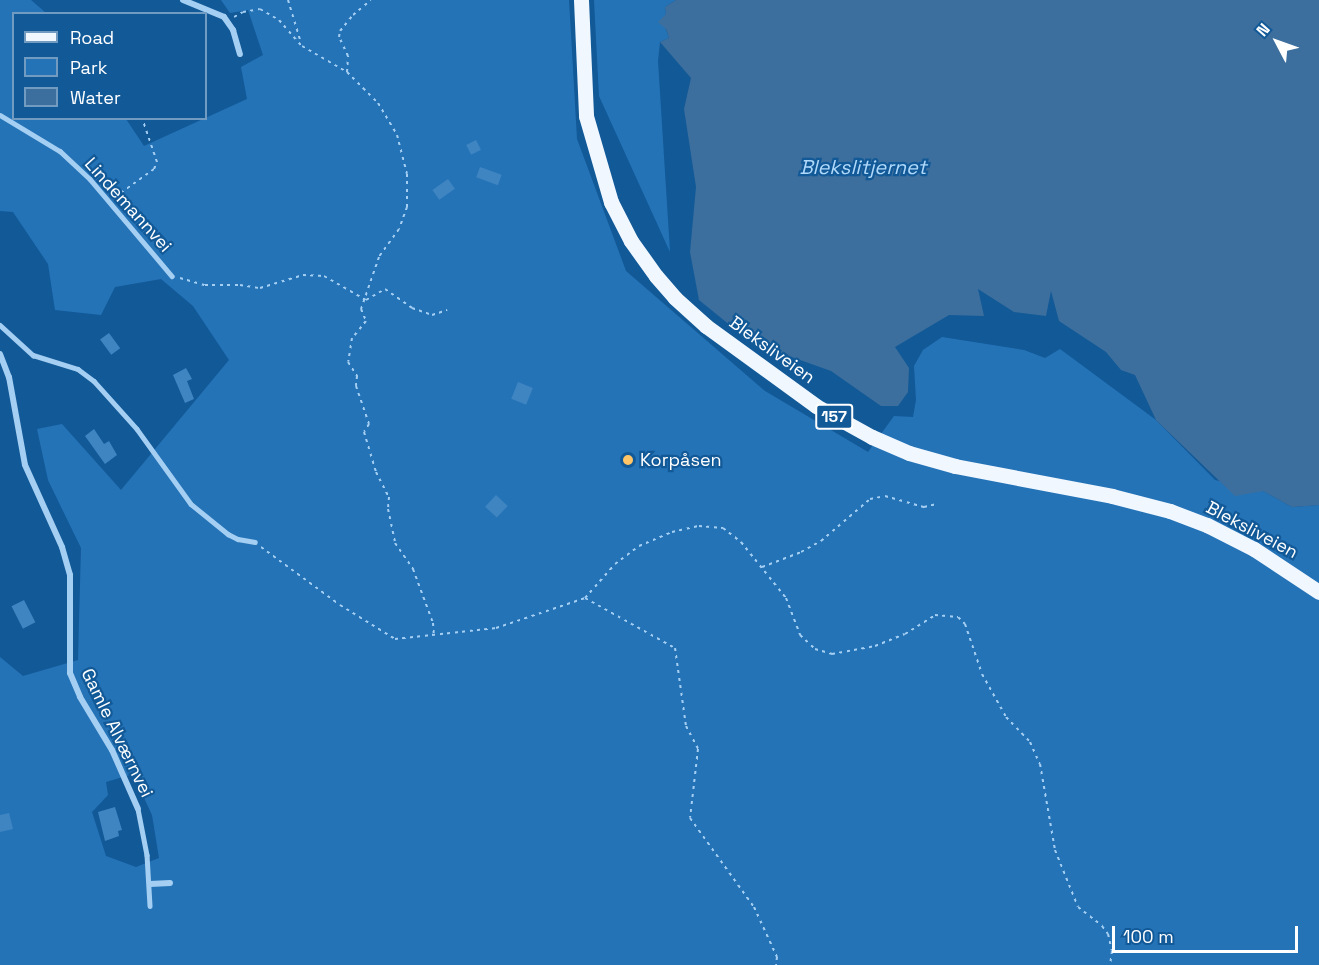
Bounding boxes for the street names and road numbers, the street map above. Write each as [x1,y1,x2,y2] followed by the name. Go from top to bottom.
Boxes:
[80,153,176,257] street label: Lindemannvei
[725,312,819,388] street label: Bleksliveien
[814,404,854,430] road number: 157
[1202,497,1302,563] street label: Bleksliveien
[76,665,158,801] street label: Gamle Alværnvei

